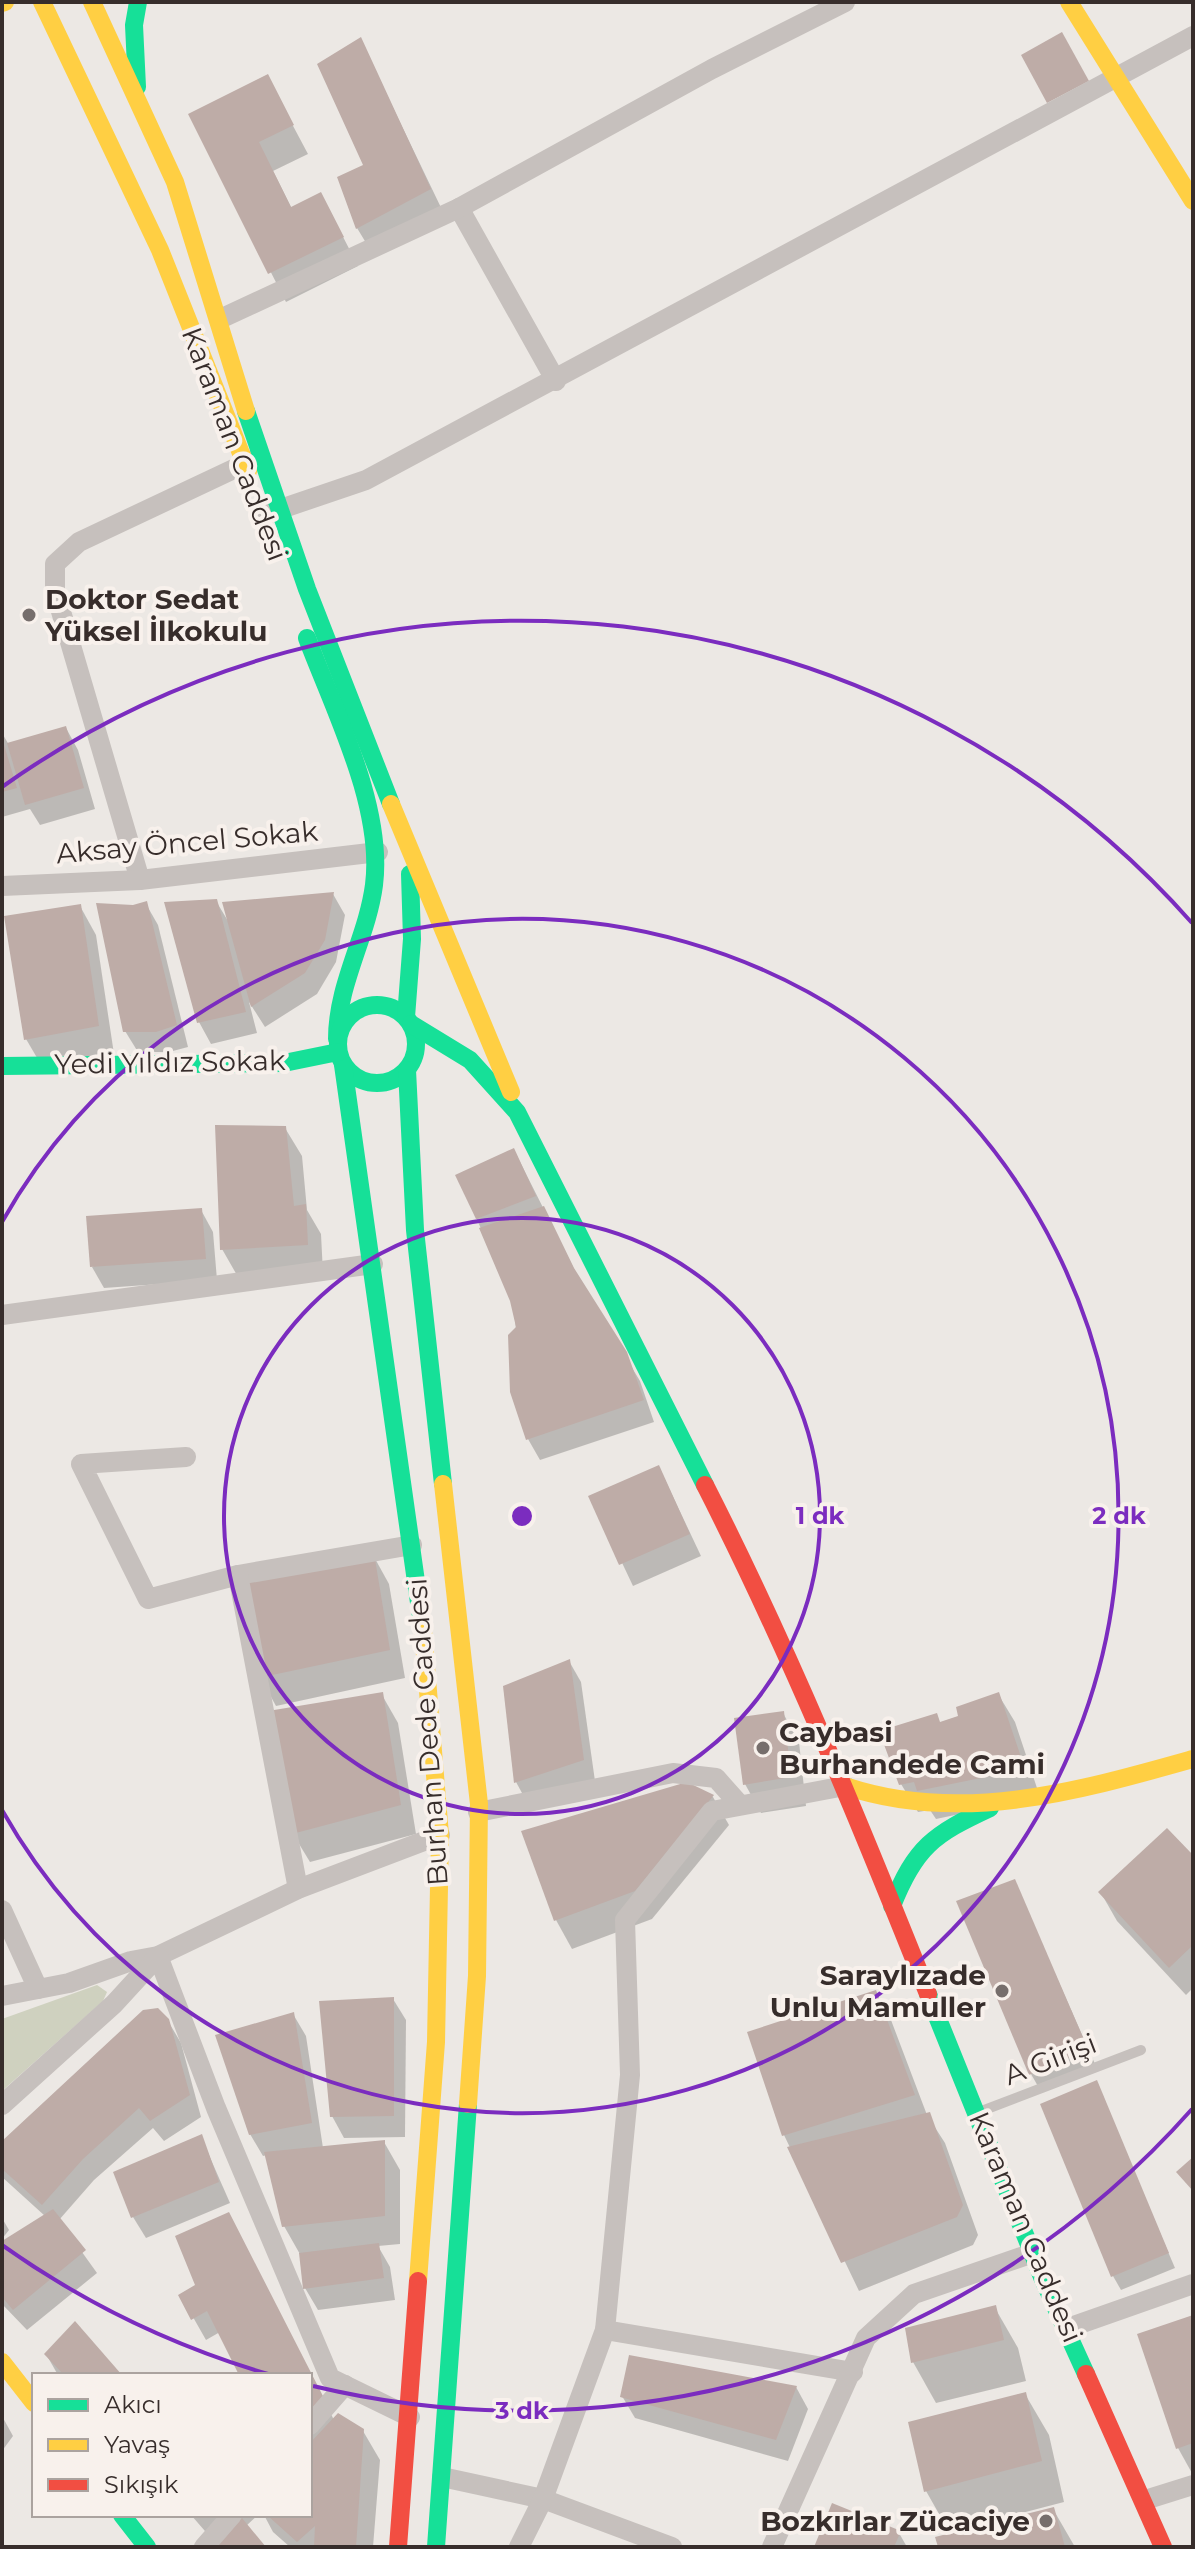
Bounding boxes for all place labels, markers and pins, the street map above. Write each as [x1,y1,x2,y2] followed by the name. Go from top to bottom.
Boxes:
[44,582,267,648] place label: Doktor Sedat Yüksel İlkokulu
[20,606,38,624] marker: Doktor Sedat Yüksel İlkokulu
[508,1502,536,1530] centre of rings
[779,1715,1045,1781] place label: Caybasi Burhandede Cami
[754,1739,772,1757] marker: Caybasi Burhandede Cami
[770,1958,986,2024] place label: Saraylızade Unlu Mamuller
[993,1982,1011,2000] marker: Saraylızade Unlu Mamuller
[760,2504,1030,2538] place label: Bozkırlar Zücaciye
[1037,2512,1055,2530] marker: Bozkırlar Zücaciye

